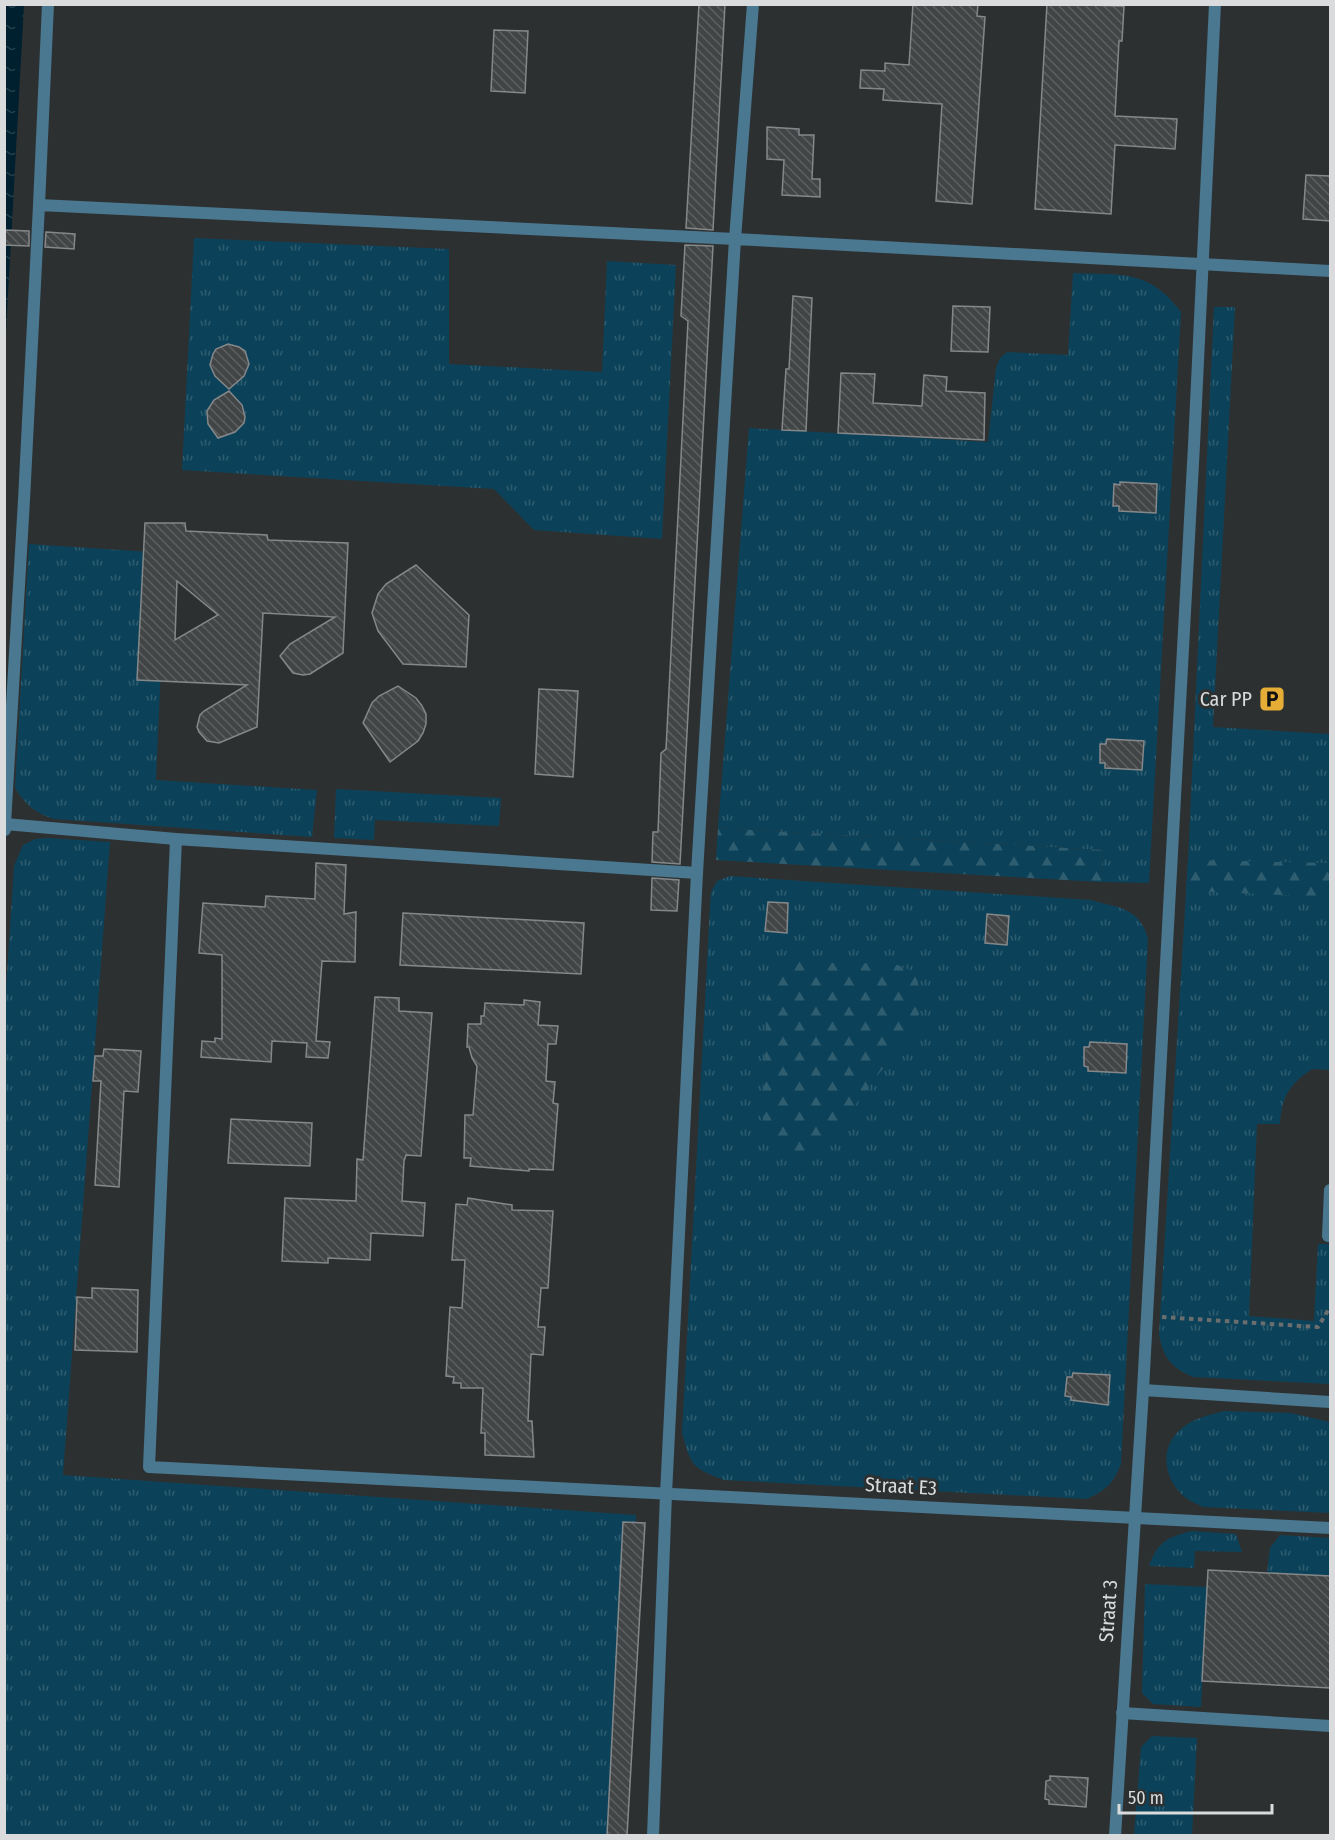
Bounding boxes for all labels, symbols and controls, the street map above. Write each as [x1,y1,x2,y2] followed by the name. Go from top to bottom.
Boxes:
[1257,684,1287,714] parking icon: Car PP
[1200,687,1252,711] place label: Car PP
[864,1472,938,1500] street label: Straat E3
[1094,1579,1122,1643] street label: Straat 3
[1119,1777,1272,1815] scale bar
[1128,1787,1164,1809] text: 50 m

